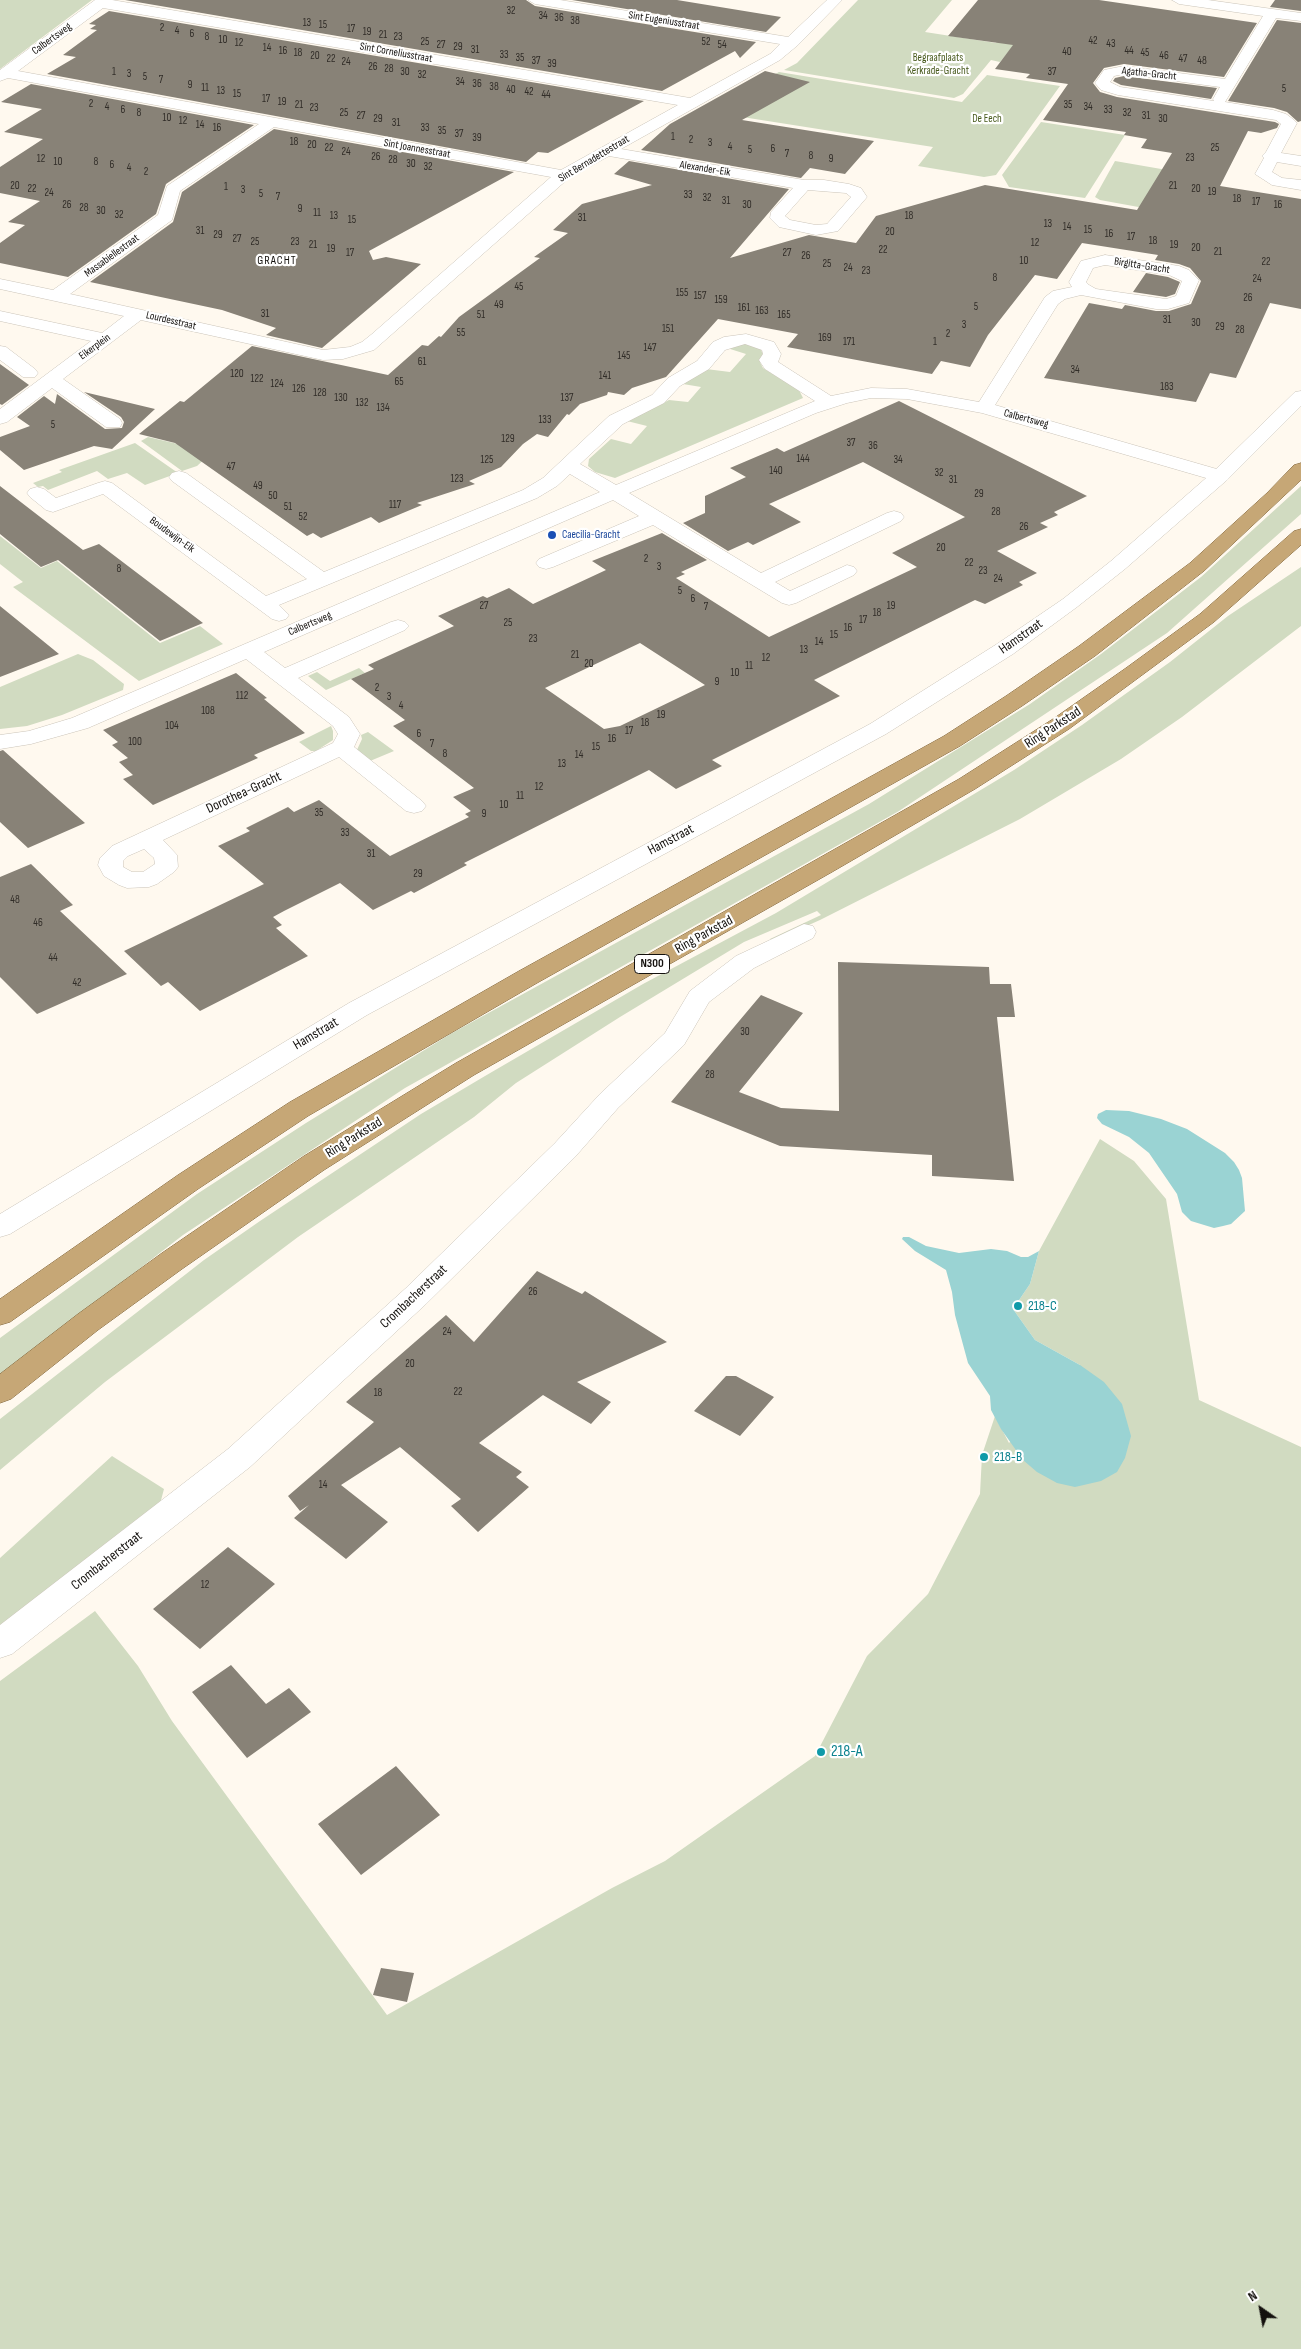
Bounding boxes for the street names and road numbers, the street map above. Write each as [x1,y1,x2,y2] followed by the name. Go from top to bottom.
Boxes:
[627,9,701,33] street label: Sint Eugeniusstraat
[30,20,74,58] street label: Calbertsweg
[359,40,433,66] street label: Sint Corneliusstraat
[1121,65,1177,83] street label: Agatha-Gracht
[556,133,632,185] street label: Sint Bernadettestraat
[383,137,451,161] street label: Sint Joannesstraat
[679,158,731,180] street label: Alexander-Eik
[82,232,142,280] street label: Massabiellestraat
[1113,255,1171,277] street label: Birgitta-Gracht
[145,309,197,333] street label: Lourdesstraat
[77,331,113,363] street label: Eikerplein
[1002,407,1050,431] street label: Calbertsweg
[147,514,197,556] street label: Boudewijn-Eik
[286,609,334,639] street label: Calbertsweg
[996,616,1046,658] street label: Hamstraat
[1022,704,1084,752] street label: Ring Parkstad
[204,768,284,818] street label: Dorothea-Gracht
[645,821,697,859] street label: Hamstraat
[672,912,736,958] street label: Ring Parkstad
[634,954,670,974] road number: N300
[290,1014,342,1054] street label: Hamstraat
[323,1114,385,1162] street label: Ring Parkstad
[377,1262,451,1332] street label: Crombacherstraat
[68,1528,146,1594] street label: Crombacherstraat

